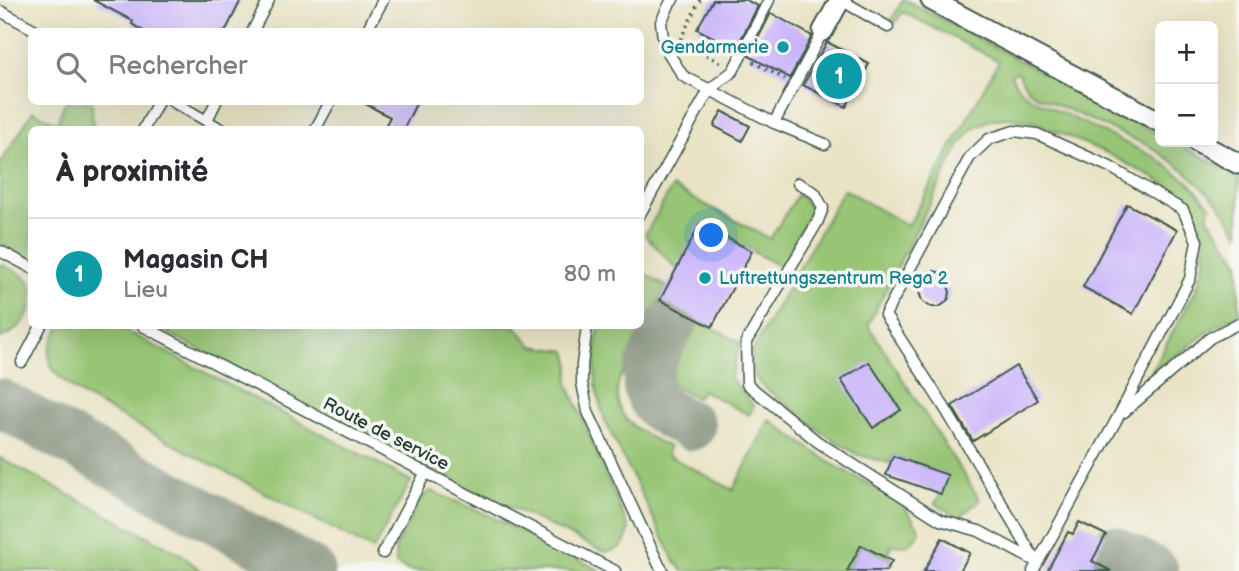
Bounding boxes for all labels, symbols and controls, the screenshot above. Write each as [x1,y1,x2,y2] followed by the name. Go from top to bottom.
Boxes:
[1155,21,1218,147] map controls
[1155,21,1218,84] button: +
[28,28,644,105] search box
[661,37,769,58] place label: Gendarmerie
[775,39,791,55] marker: Gendarmerie
[52,48,90,86] icon: search
[816,50,862,102] pin: 1
[108,51,247,82] text: Rechercher
[1155,84,1218,147] button: −
[56,154,208,190] text: À proximité
[694,218,728,252] your location
[123,245,268,276] text: Magasin CH
[74,260,84,288] text: 1
[564,260,616,288] text: 80 m
[719,268,949,289] place label: Luftrettungszentrum Rega 2
[697,270,713,286] marker: Luftrettungszentrum Rega 2
[123,276,168,304] text: Lieu
[320,393,453,475] street label: Route de service

